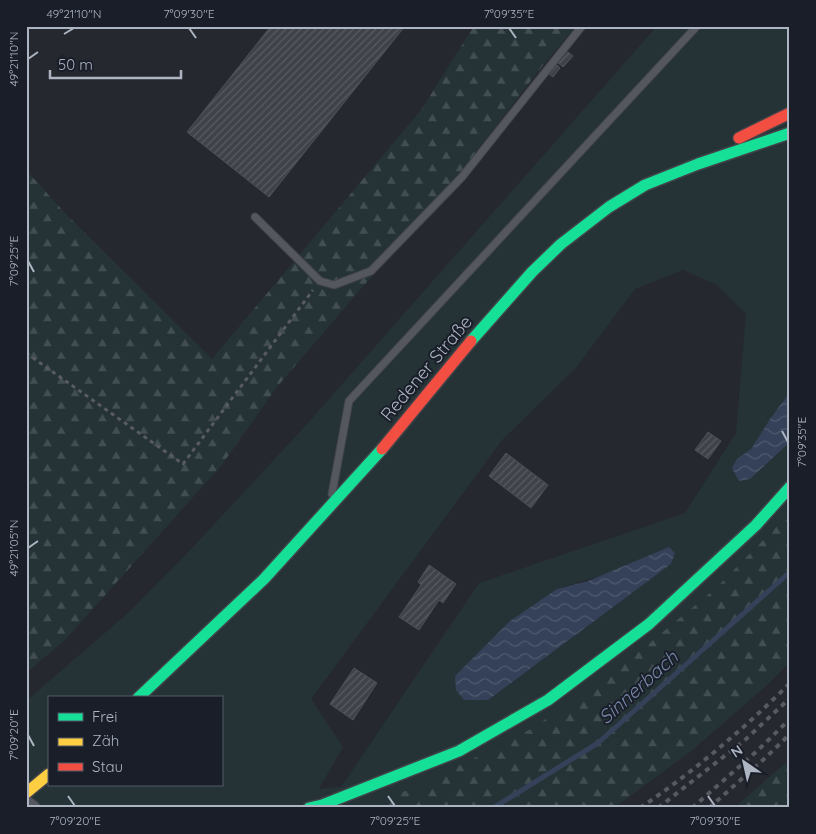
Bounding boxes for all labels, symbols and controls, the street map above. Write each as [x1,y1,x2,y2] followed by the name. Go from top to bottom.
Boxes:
[46,6,102,21] text: 49°21'10"N
[163,6,215,21] text: 7°09'30"E
[484,6,534,21] text: 7°09'35"E
[6,31,21,87] text: 49°21'10"N
[50,48,181,80] scale bar
[58,55,93,74] text: 50 m
[6,235,21,286] text: 7°09'25"E
[375,311,477,425] street label: Redener Straße
[794,417,809,467] text: 7°09'35"E
[6,519,21,577] text: 49°21'05"N
[593,644,683,729] water label: Sinnerbach
[48,696,222,786] legend
[92,707,118,726] text: Frei
[6,709,21,761] text: 7°09'20"E
[92,731,119,750] text: Zäh
[718,736,768,786] north arrow
[727,741,746,762] text: N
[92,757,123,776] text: Stau
[49,813,101,828] text: 7°09'20"E
[370,813,421,828] text: 7°09'25"E
[689,813,741,828] text: 7°09'30"E

